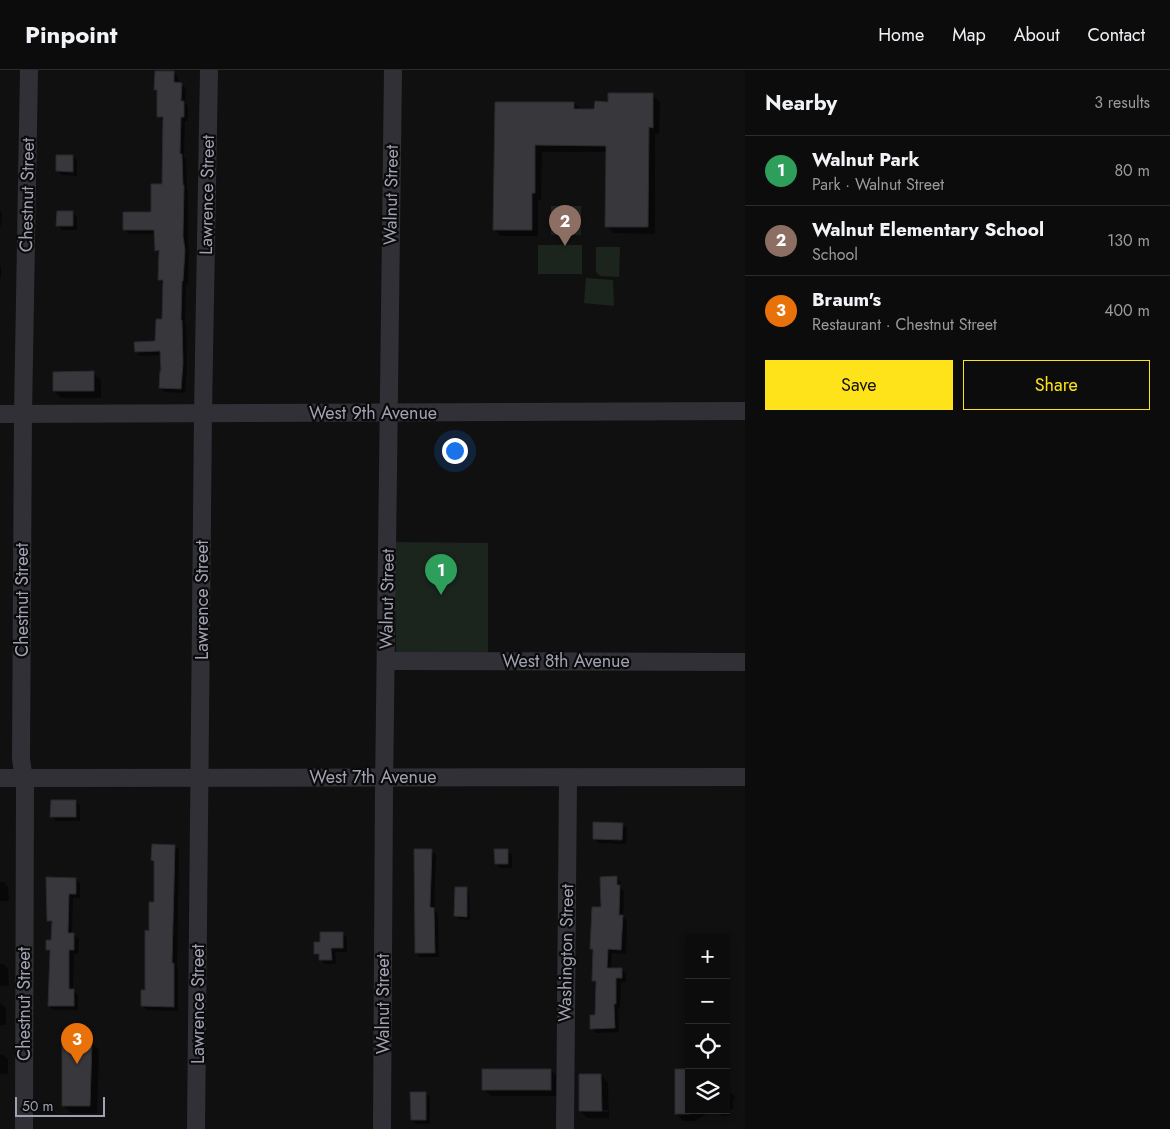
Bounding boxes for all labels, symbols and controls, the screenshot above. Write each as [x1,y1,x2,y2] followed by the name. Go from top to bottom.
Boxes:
[25,17,117,52] text: Pinpoint
[878,22,924,48] text: Home
[952,22,986,48] text: Map
[1014,22,1059,48] text: About
[1087,22,1145,48] text: Contact
[765,88,837,118] text: Nearby
[1094,91,1150,114] text: 3 results
[193,134,221,255] street label: Lawrence Street
[13,137,41,252] street label: Chestnut Street
[377,144,405,245] street label: Walnut Street
[812,146,920,173] text: Walnut Park
[777,159,785,182] text: 1
[1114,159,1150,182] text: 80 m
[812,173,944,196] text: Park · Walnut Street
[549,205,581,246] pin: 2
[812,216,1044,243] text: Walnut Elementary School
[776,229,786,252] text: 2
[1107,229,1150,252] text: 130 m
[812,243,858,266] text: School
[812,286,881,313] text: Braum's
[776,299,786,322] text: 3
[1104,299,1150,322] text: 400 m
[812,313,997,336] text: Restaurant · Chestnut Street
[765,360,953,410] button: Save
[963,360,1150,410] button: Share
[309,400,437,426] street label: West 9th Avenue
[442,438,468,464] your location
[189,539,215,660] street label: Lawrence Street
[9,542,35,657] street label: Chestnut Street
[373,548,401,649] street label: Walnut Street
[425,554,457,595] pin: 1
[502,648,630,674] street label: West 8th Avenue
[309,764,437,790] street label: West 7th Avenue
[552,883,580,1022] street label: Washington Street
[685,934,730,1114] map controls
[685,934,730,979] button: +
[185,943,211,1064] street label: Lawrence Street
[11,946,37,1061] street label: Chestnut Street
[370,953,396,1054] street label: Walnut Street
[685,979,730,1024] button: −
[61,1023,93,1064] pin: 3
[685,1024,730,1069] button: locate
[685,1069,730,1114] button: layers
[15,1094,105,1117] scale bar
[22,1096,53,1116] text: 50 m

